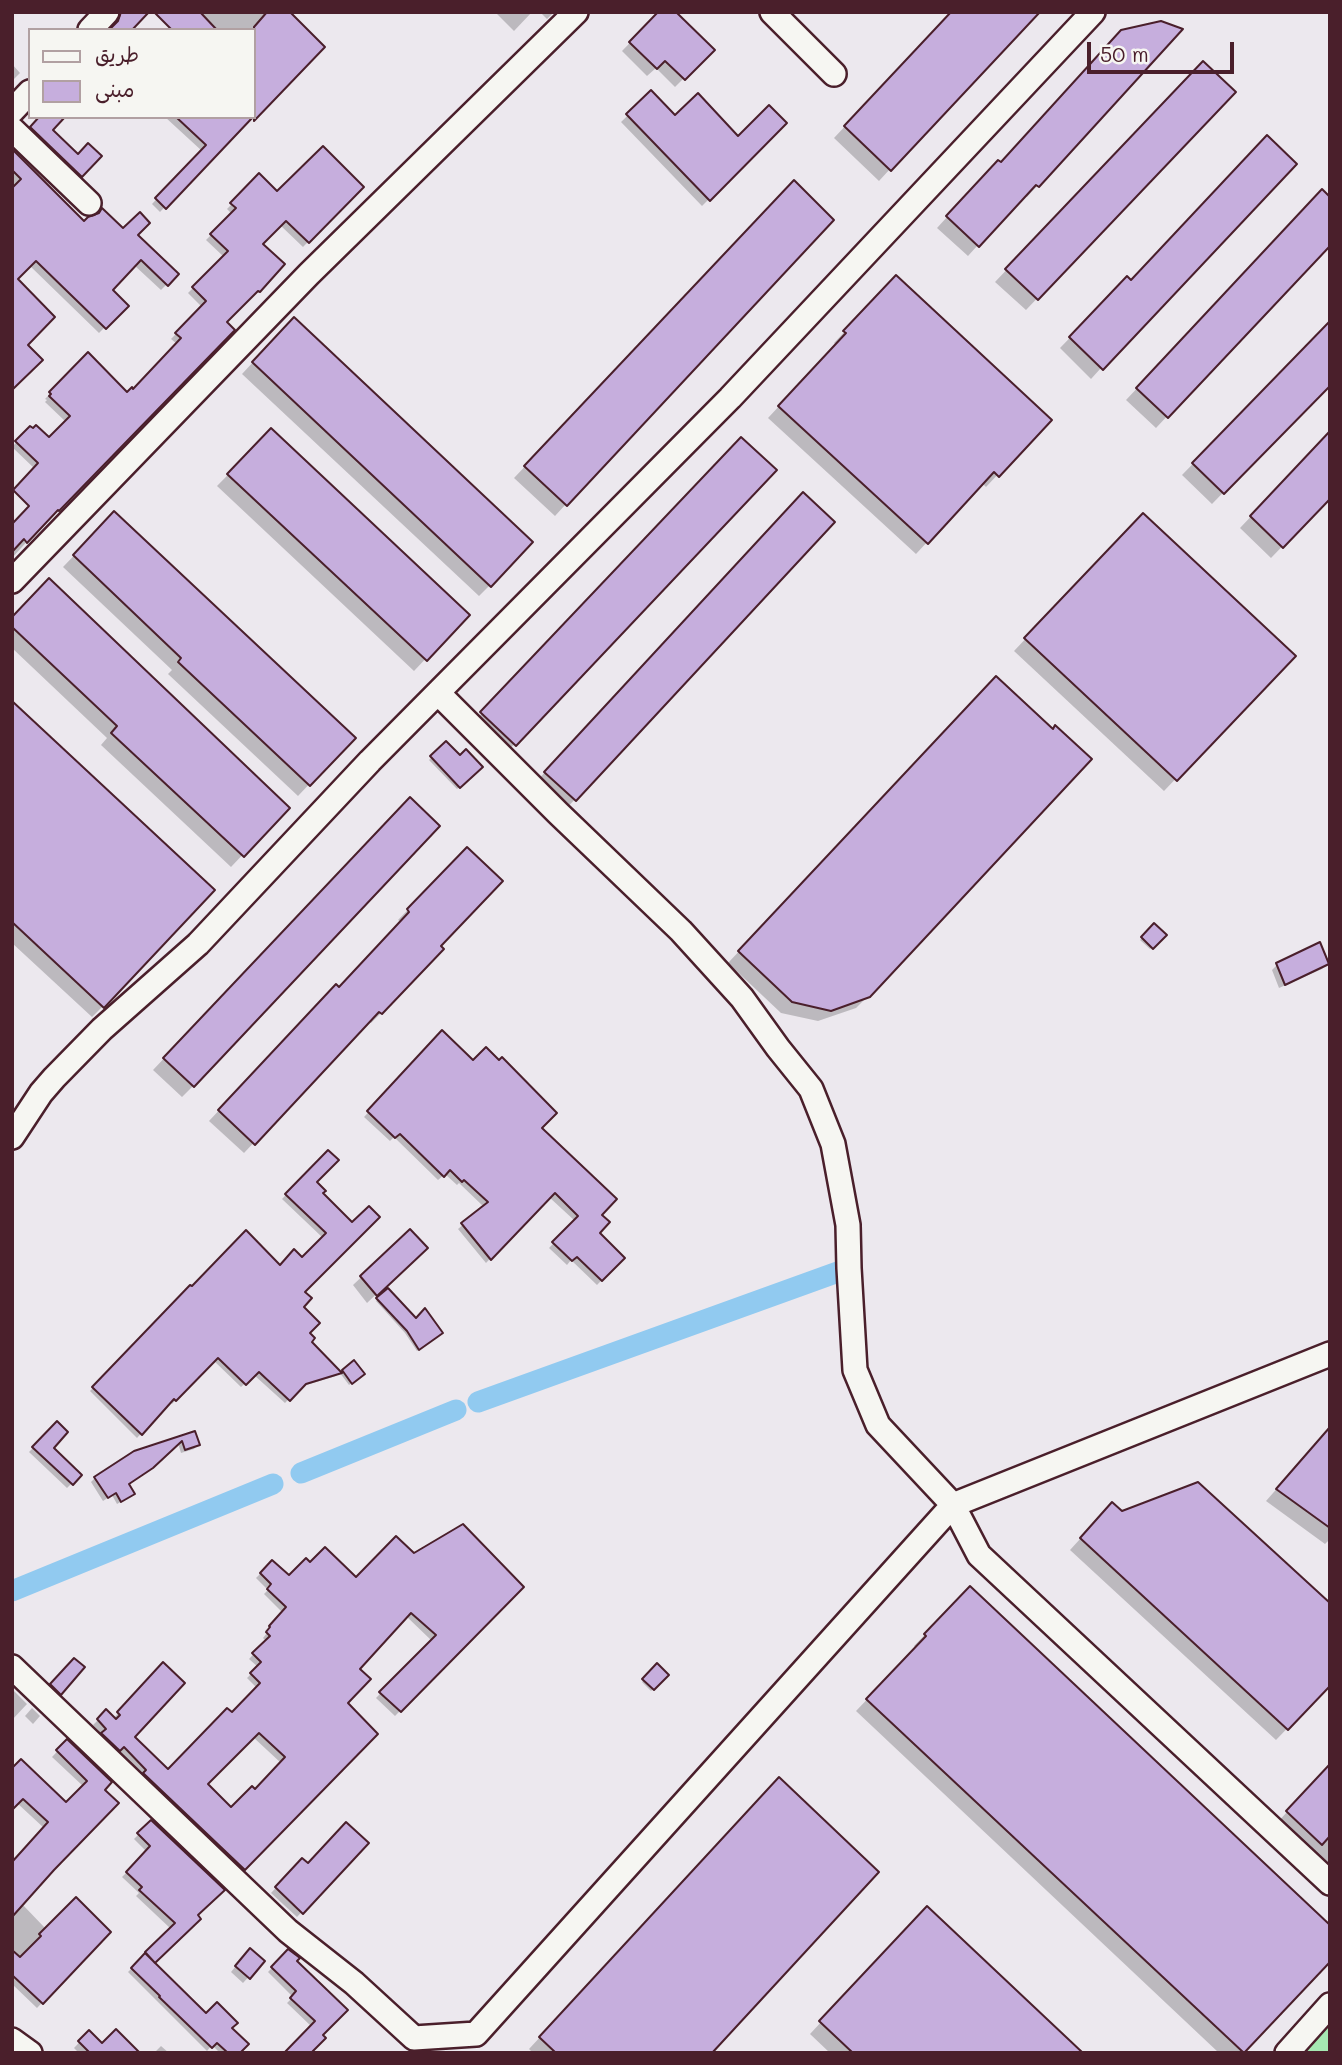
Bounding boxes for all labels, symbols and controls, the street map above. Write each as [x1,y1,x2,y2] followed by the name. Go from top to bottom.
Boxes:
[28,28,256,119] legend
[1090,28,1237,72] scale bar
[95,40,139,67] text: طريق
[1100,40,1149,67] text: 50 m
[95,75,134,102] text: مبنى

